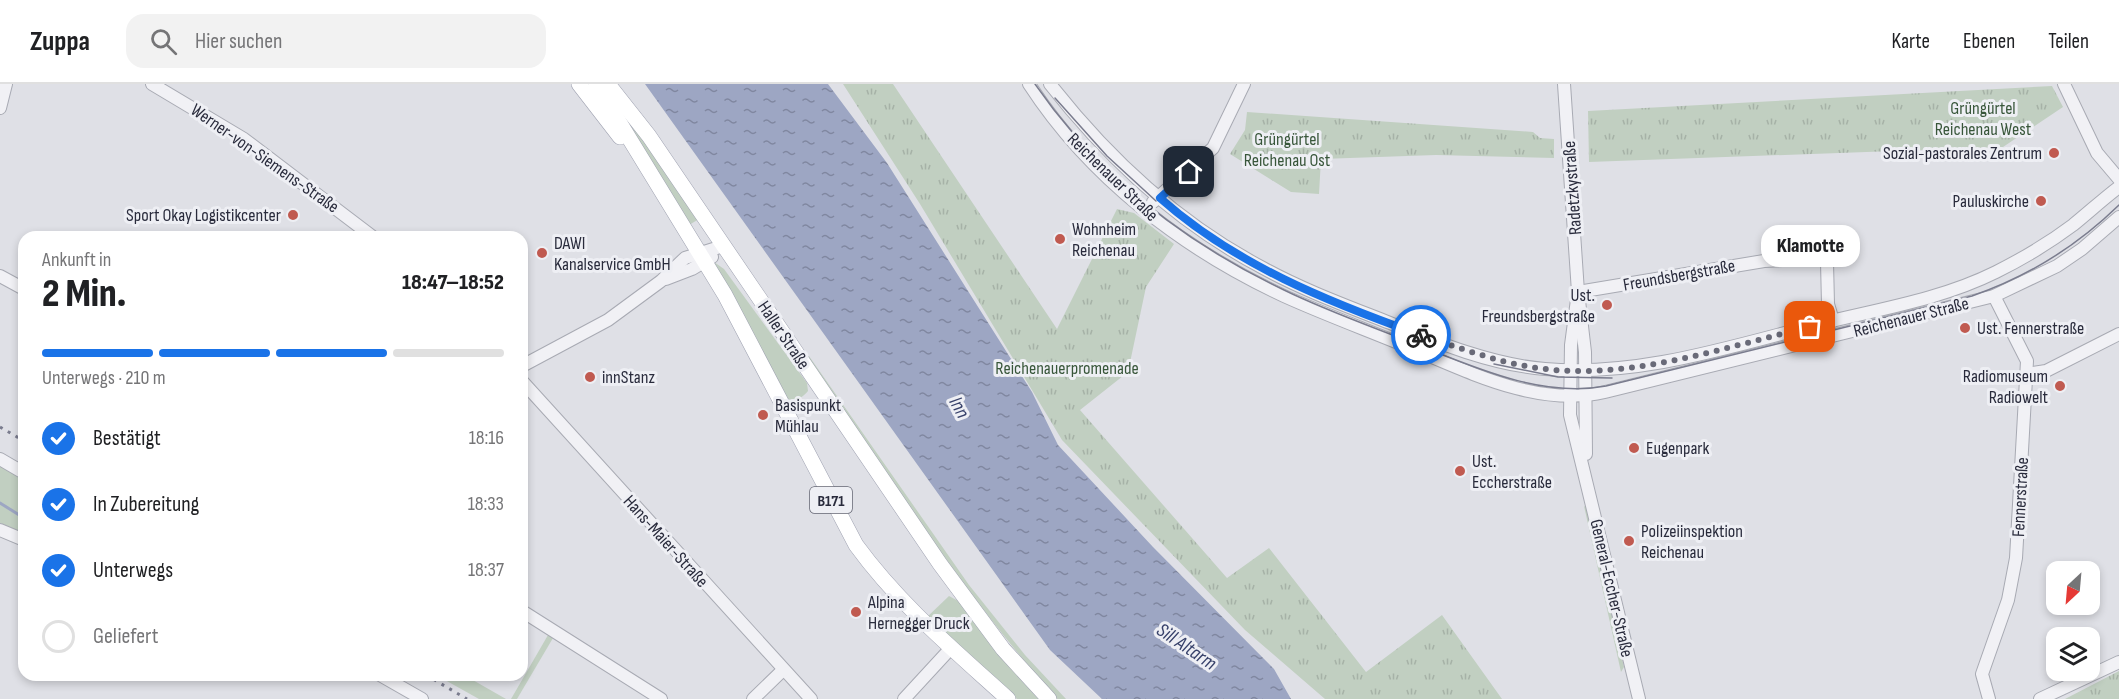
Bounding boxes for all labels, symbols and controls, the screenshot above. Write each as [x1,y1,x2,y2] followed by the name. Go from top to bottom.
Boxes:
[126,14,546,68] search box
[30,25,90,58] text: Zuppa
[147,25,180,58] icon: search
[195,28,283,55] text: Hier suchen
[1892,29,1930,54] text: Karte
[1963,29,2015,54] text: Ebenen
[2048,29,2089,54] text: Teilen
[1935,98,2032,140] park label: Grüngürtel Reichenau West
[187,99,343,218] street label: Werner-von-Siemens-Straße
[1063,129,1162,226] street label: Reichenauer Straße
[1244,129,1331,171] park label: Grüngürtel Reichenau Ost
[1559,140,1586,236] street label: Radetzkystraße
[1883,143,2042,164] place label: Sozial-pastorales Zentrum
[1163,146,1214,197] pin
[2047,146,2061,160] marker: Sozial-pastorales Zentrum
[1172,155,1205,188] icon: home
[1953,191,2029,212] place label: Pauluskirche
[2034,194,2048,208] marker: Pauluskirche
[126,205,281,226] place label: Sport Okay Logistikcenter
[286,208,300,222] marker: Sport Okay Logistikcenter
[1072,219,1136,261] place label: Wohnheim Reichenau
[1760,225,1860,267] callout: Klamotte
[1053,232,1067,246] marker: Wohnheim Reichenau
[554,233,671,275] place label: DAWI Kanalservice GmbH
[1777,234,1844,258] text: Klamotte
[535,246,549,260] marker: DAWI Kanalservice GmbH
[42,248,111,272] text: Ankunft in
[1621,255,1737,296] street label: Freundsbergstraße
[402,269,504,296] text: 18:47–18:52
[42,271,126,318] text: 2 Min.
[1482,285,1595,327] place label: Ust. Freundsbergstraße
[1851,293,1971,342] street label: Reichenauer Straße
[753,297,814,373] street label: Haller Straße
[1600,298,1614,312] marker: Ust. Freundsbergstraße
[1784,301,1835,352] pin
[1391,305,1451,365] courier
[1793,310,1826,343] icon: bag
[1977,318,2084,339] place label: Ust. Fennerstraße
[1405,319,1438,352] icon: bike
[1958,321,1972,335] marker: Ust. Fennerstraße
[995,358,1139,379] park label: Reichenauerpromenade
[42,366,166,390] text: Unterwegs · 210 m
[1963,366,2048,408] place label: Radiomuseum Radiowelt
[602,367,655,388] place label: innStanz
[583,370,597,384] marker: innStanz
[2053,379,2067,393] marker: Radiomuseum Radiowelt
[944,393,975,422] water label: Inn
[775,395,842,437] place label: Basispunkt Mühlau
[756,408,770,422] marker: Basispunkt Mühlau
[42,422,75,455] icon: check
[93,425,161,452] text: Bestätigt
[469,426,504,450] text: 18:16
[1646,438,1710,459] place label: Eugenpark
[1627,441,1641,455] marker: Eugenpark
[1472,451,1552,493] place label: Ust. Eccherstraße
[2008,457,2033,537] street label: Fennerstraße
[1453,464,1467,478] marker: Ust. Eccherstraße
[810,487,852,513] road number: B171
[42,488,75,521] icon: check
[93,491,199,518] text: In Zubereitung
[619,491,712,592] street label: Hans-Maier-Straße
[468,492,504,516] text: 18:33
[1585,517,1638,659] street label: General-Eccher-Straße
[1641,521,1743,563] place label: Polizeiinspektion Reichenau
[1622,534,1636,548] marker: Polizeiinspektion Reichenau
[42,554,75,587] icon: check
[93,557,173,584] text: Unterwegs
[468,558,504,582] text: 18:37
[2046,561,2100,615] north arrow
[2046,561,2100,681] map controls
[867,592,970,634] place label: Alpina Hernegger Druck
[849,605,863,619] marker: Alpina Hernegger Druck
[1152,618,1221,676] water label: Sill Altarm
[93,623,158,650] text: Geliefert
[2046,627,2100,681] button: layers

